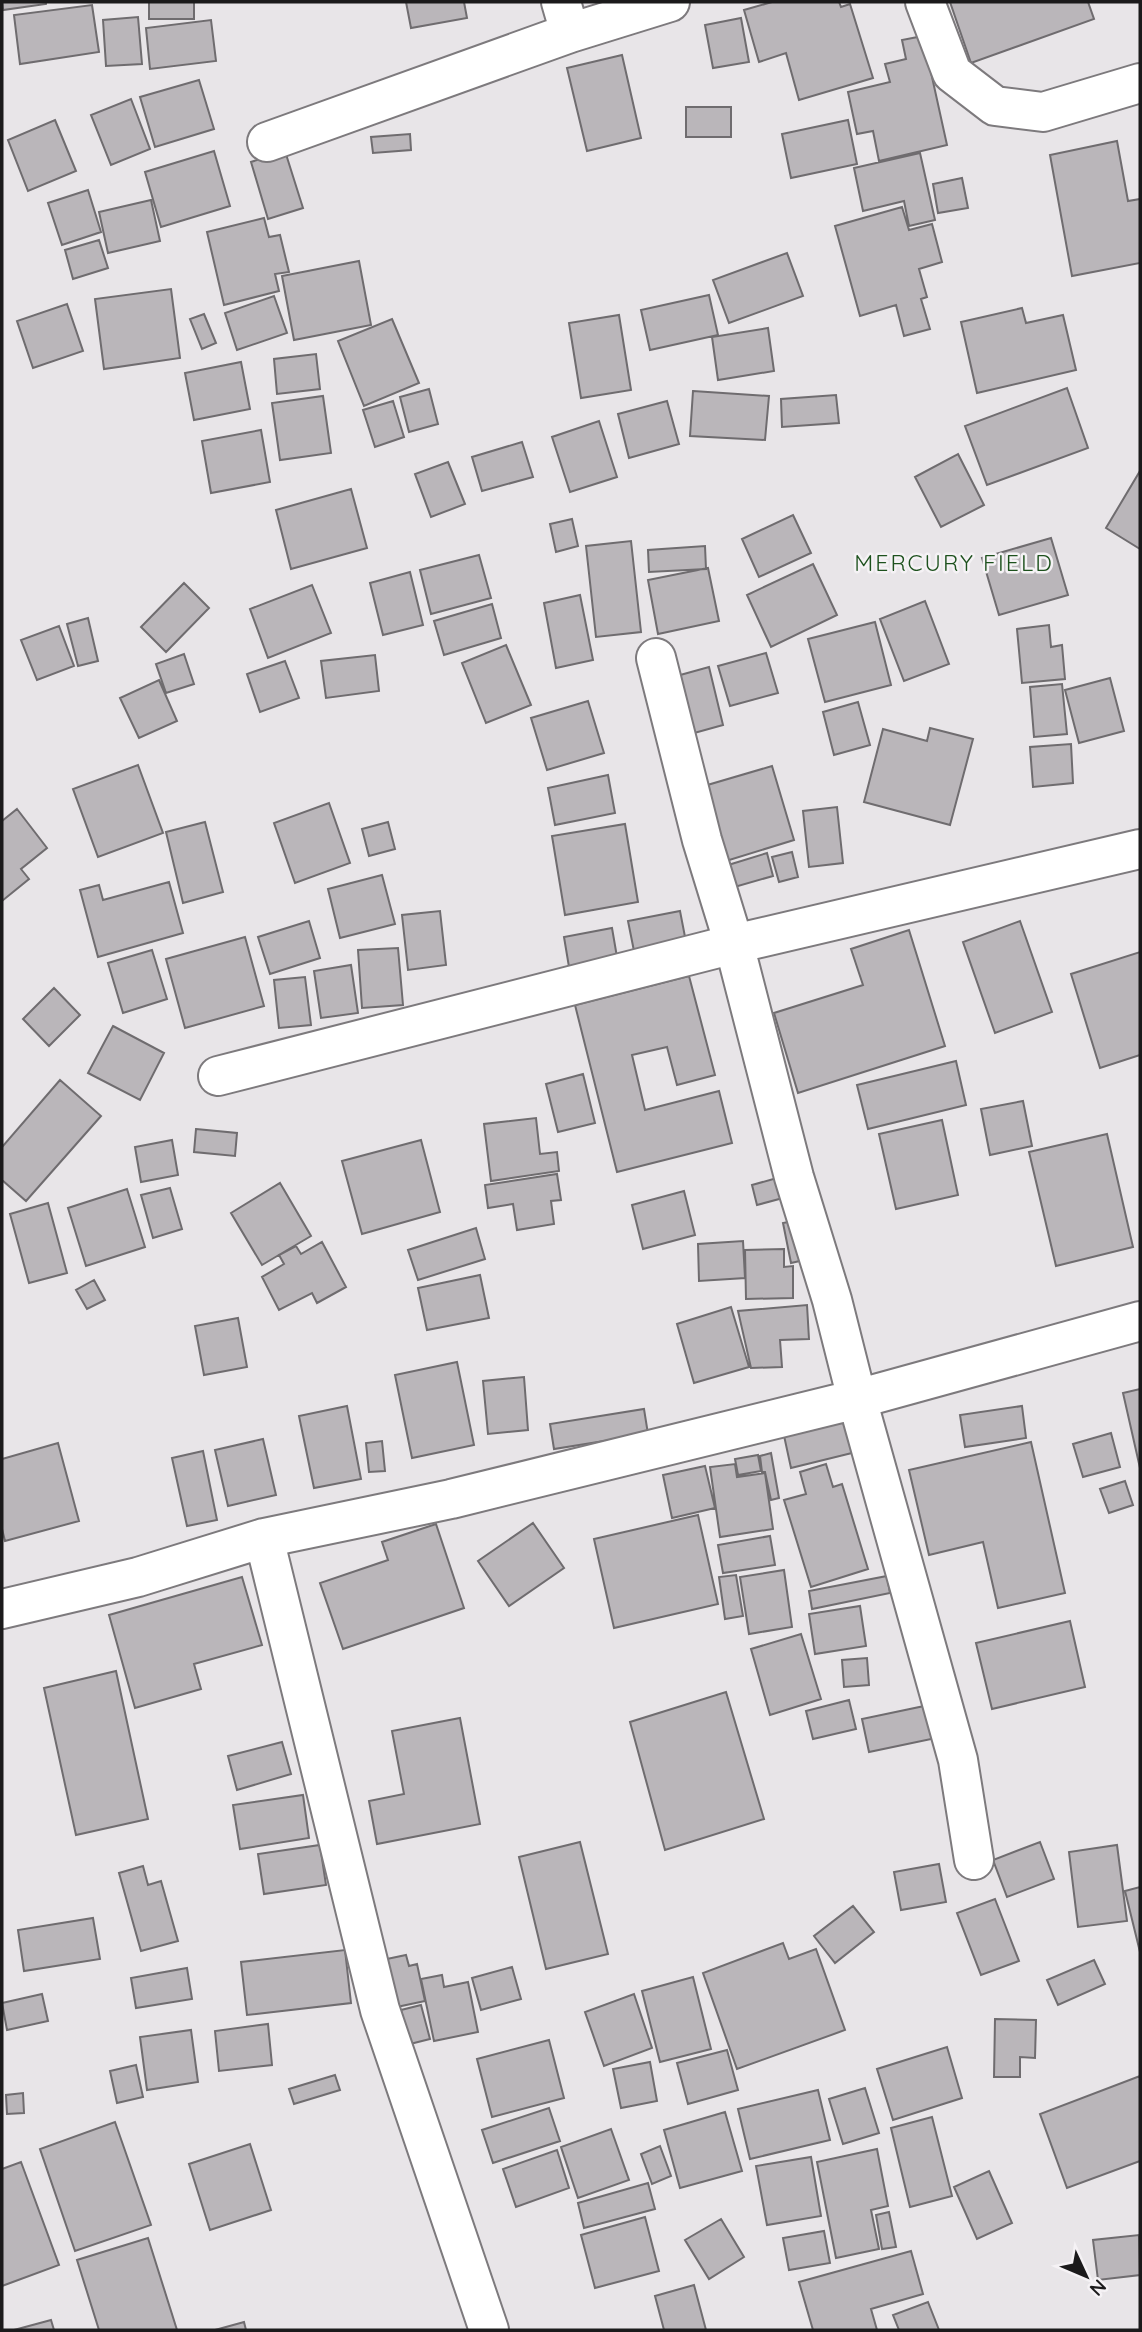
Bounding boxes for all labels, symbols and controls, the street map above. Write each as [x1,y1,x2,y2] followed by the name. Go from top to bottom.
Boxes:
[854,548,1054,577] district label: MERCURY FIELD
[1051,2241,1121,2311] north arrow
[1085,2274,1112,2301] text: N

